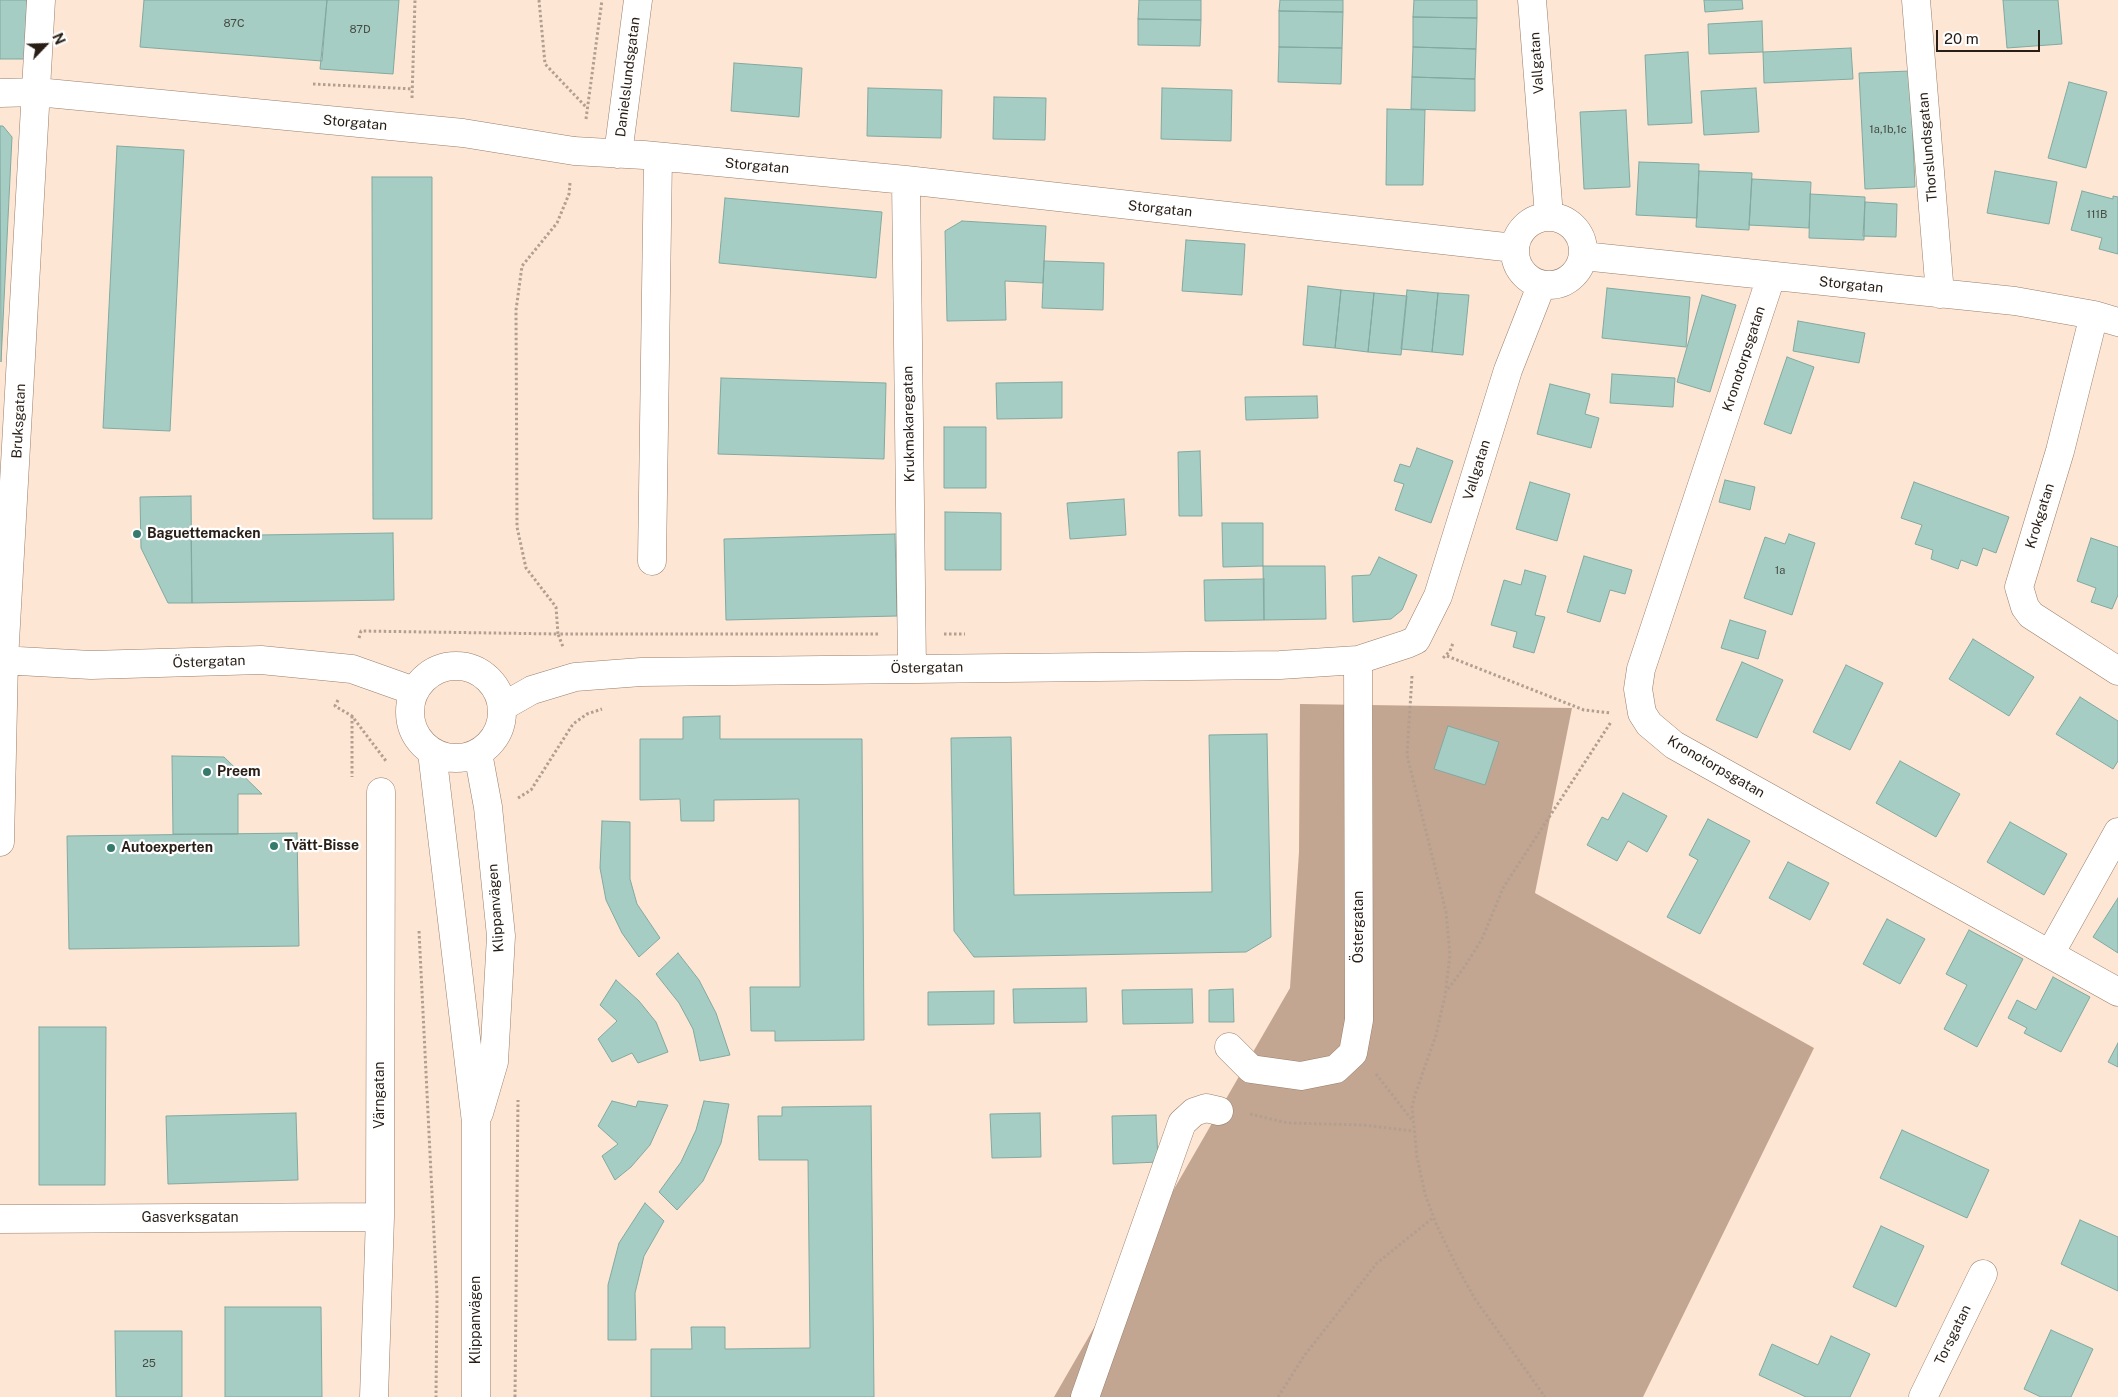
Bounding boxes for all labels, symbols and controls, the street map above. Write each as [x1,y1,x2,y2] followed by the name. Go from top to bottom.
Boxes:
[612,16,644,138] street label: Danielslundsgatan
[223,17,245,31] house number: 87C
[20,20,70,70] north arrow
[1938,20,2042,52] scale bar
[349,23,371,37] house number: 87D
[1944,30,1979,47] text: 20 m
[49,31,68,47] text: N
[1526,31,1548,95] street label: Vallgatan
[1915,92,1941,202] street label: Thorslundsgatan
[322,112,388,134] street label: Storgatan
[1869,123,1907,137] house number: 1a,1b,1c
[724,155,790,177] street label: Storgatan
[1127,197,1193,221] street label: Storgatan
[2087,208,2107,222] house number: 111B
[1818,273,1884,297] street label: Storgatan
[1719,304,1769,414] street label: Kronotorpsgatan
[900,365,918,483] street label: Krukmakaregatan
[9,383,29,459] street label: Bruksgatan
[1460,438,1494,502] street label: Vallgatan
[2022,481,2058,551] street label: Krokgatan
[147,526,261,542] place label: Baguettemacken
[131,528,143,540] marker: Baguettemacken
[1775,564,1785,578] house number: 1a
[172,652,246,672] street label: Östergatan
[890,659,964,677] street label: Östergatan
[1664,732,1768,802] street label: Kronotorpsgatan
[217,764,261,780] place label: Preem
[201,766,213,778] marker: Preem
[284,838,359,854] place label: Tvätt-Bisse
[121,840,213,856] place label: Autoexperten
[268,840,280,852] marker: Tvätt-Bisse
[105,842,117,854] marker: Autoexperten
[485,863,507,953] street label: Klippanvägen
[1351,891,1367,963] street label: Östergatan
[372,1061,388,1129] street label: Värngatan
[141,1210,239,1226] street label: Gasverksgatan
[468,1276,484,1364] street label: Klippanvägen
[1931,1302,1975,1368] street label: Torsgatan
[142,1357,156,1371] house number: 25

